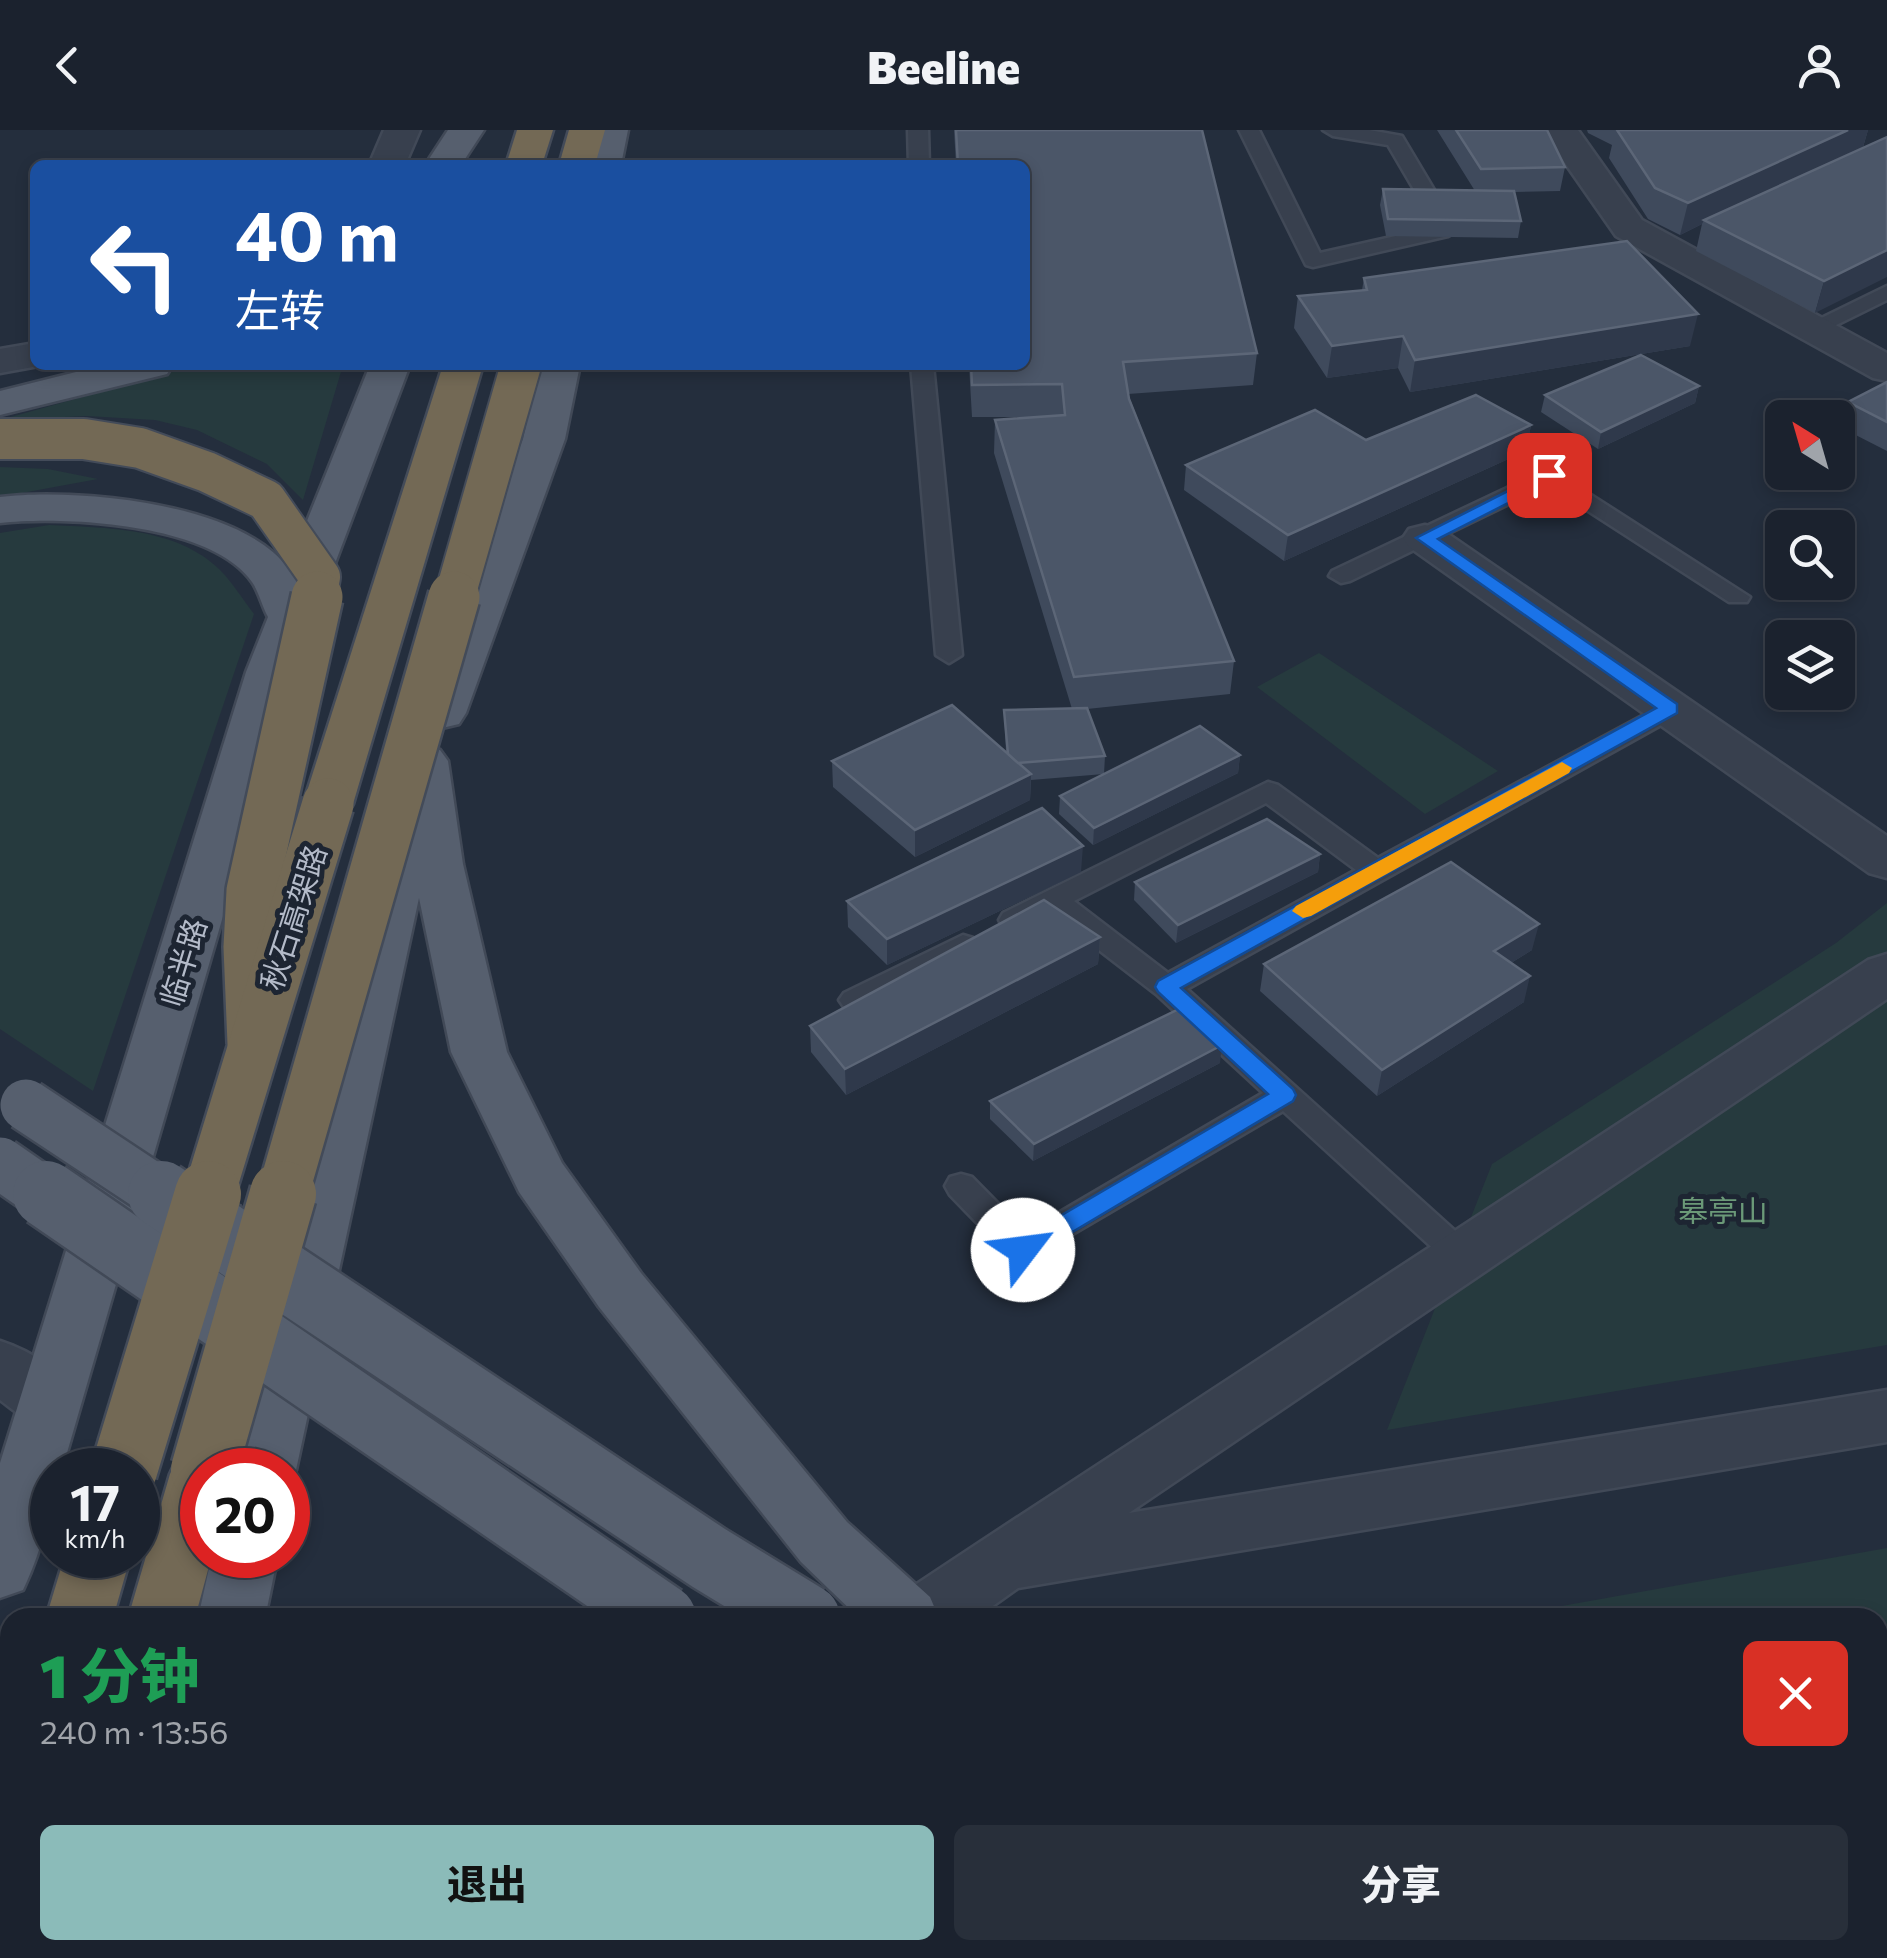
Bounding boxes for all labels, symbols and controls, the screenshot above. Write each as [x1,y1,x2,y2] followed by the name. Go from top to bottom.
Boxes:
[40,38,95,93] icon: back
[867,38,1020,93] text: Beeline
[1792,38,1847,93] icon: person
[235,190,399,275] text: 40 m
[70,200,200,330] icon: left
[235,281,325,336] text: 左转
[1765,400,1855,490] north arrow
[1765,400,1855,710] map controls
[1507,433,1592,518] pin
[1522,448,1577,503] icon: arrive
[1765,510,1855,600] button: search
[1765,620,1855,710] button: layers
[251,840,333,994] street label: 秋石高架路
[151,914,213,1010] street label: 临半路
[1678,1191,1768,1228] park label: 皋亭山
[971,1198,1075,1302] position arrow
[180,1448,310,1578] speed limit sign: 20
[70,1470,120,1531] text: 17
[65,1523,125,1553] text: km/h
[40,1637,199,1710] text: 1 分钟
[1743,1641,1848,1746] button: close
[40,1711,228,1751] text: 240 m · 13:56
[40,1825,934,1940] button: 退出
[954,1825,1848,1940] button: 分享

